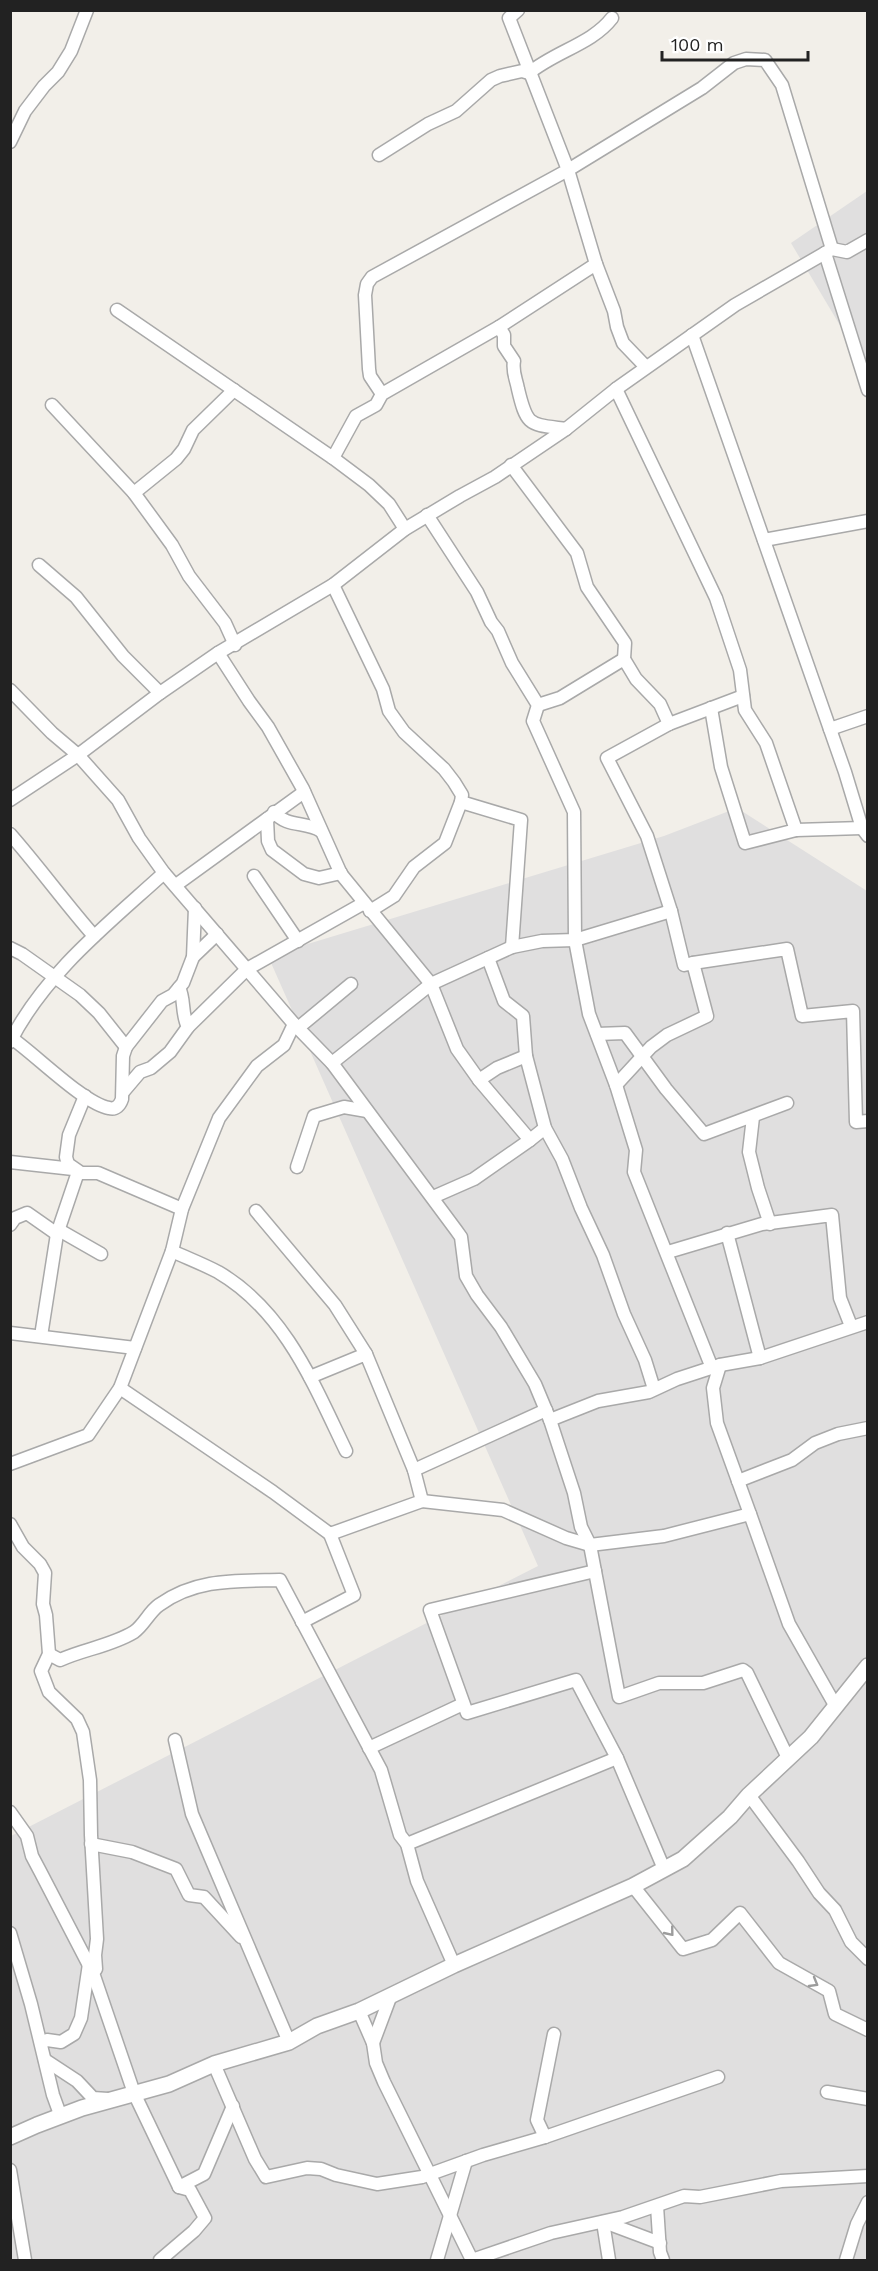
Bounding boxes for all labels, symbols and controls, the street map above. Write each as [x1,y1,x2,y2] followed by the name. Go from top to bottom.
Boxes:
[662,24,808,62] scale bar
[671,34,724,55] text: 100 m
[662,1925,673,1936] one-way arrow
[808,1975,818,1987] one-way arrow

